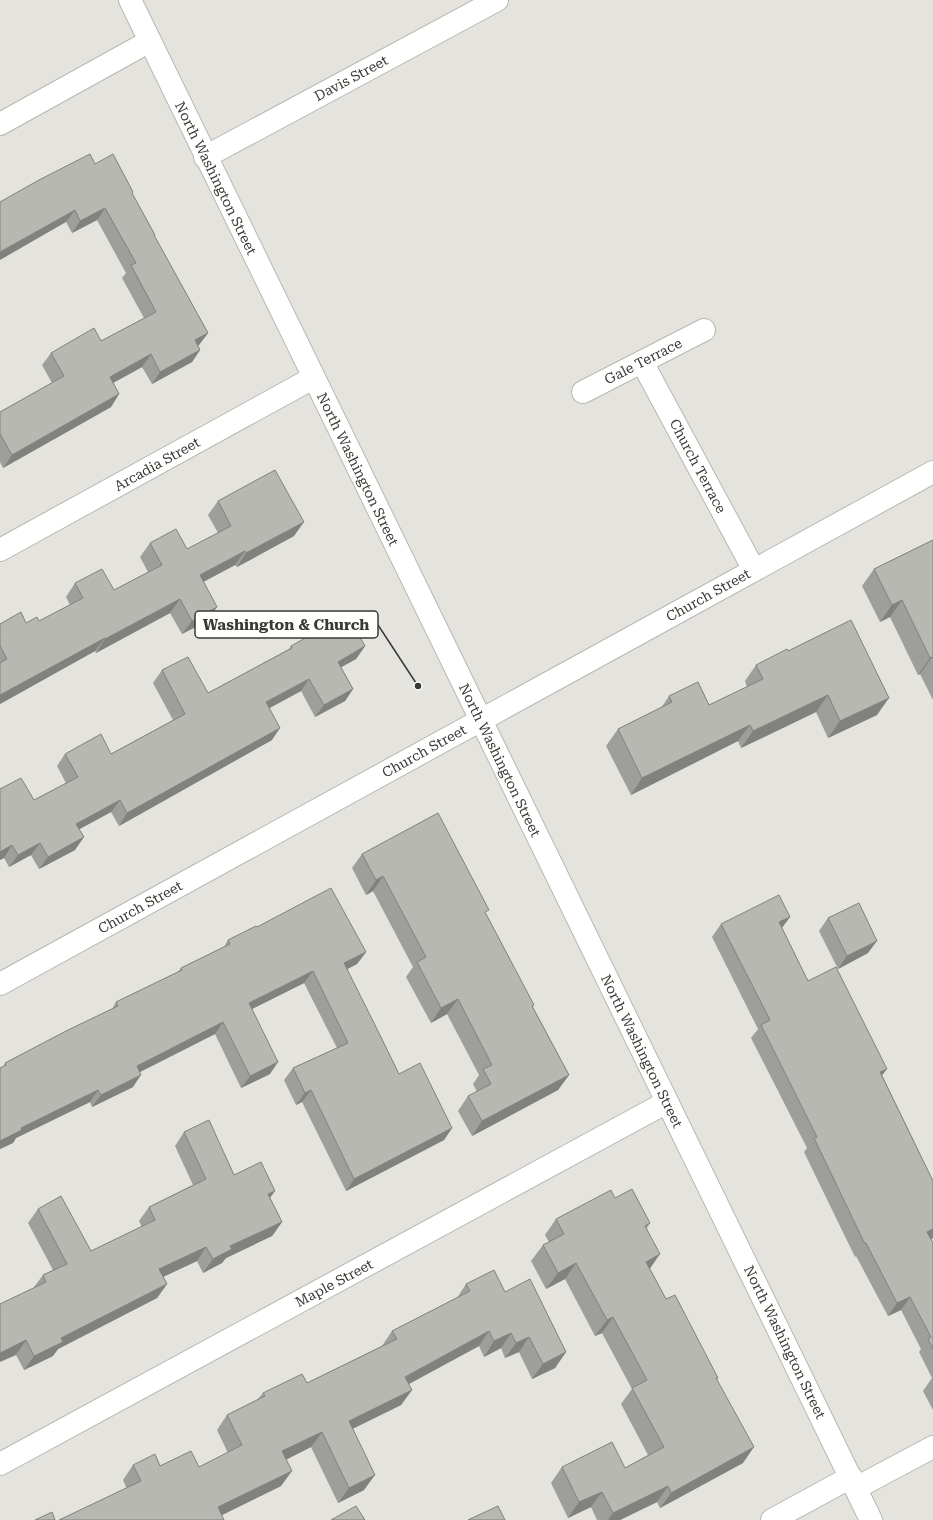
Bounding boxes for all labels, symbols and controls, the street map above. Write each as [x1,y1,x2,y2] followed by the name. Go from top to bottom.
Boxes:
[311,52,391,104] street label: Davis Street
[172,99,260,257] street label: North Washington Street
[602,335,685,387] street label: Gale Terrace
[314,390,402,548] street label: North Washington Street
[666,416,730,516] street label: Church Terrace
[111,434,203,494] street label: Arcadia Street
[663,565,753,625] street label: Church Street
[195,611,378,638] callout: Washington & Church
[203,616,369,634] text: Washington & Church
[456,681,544,839] street label: North Washington Street
[379,721,469,781] street label: Church Street
[95,877,185,937] street label: Church Street
[598,972,686,1130] street label: North Washington Street
[292,1256,376,1310] street label: Maple Street
[741,1263,829,1421] street label: North Washington Street

